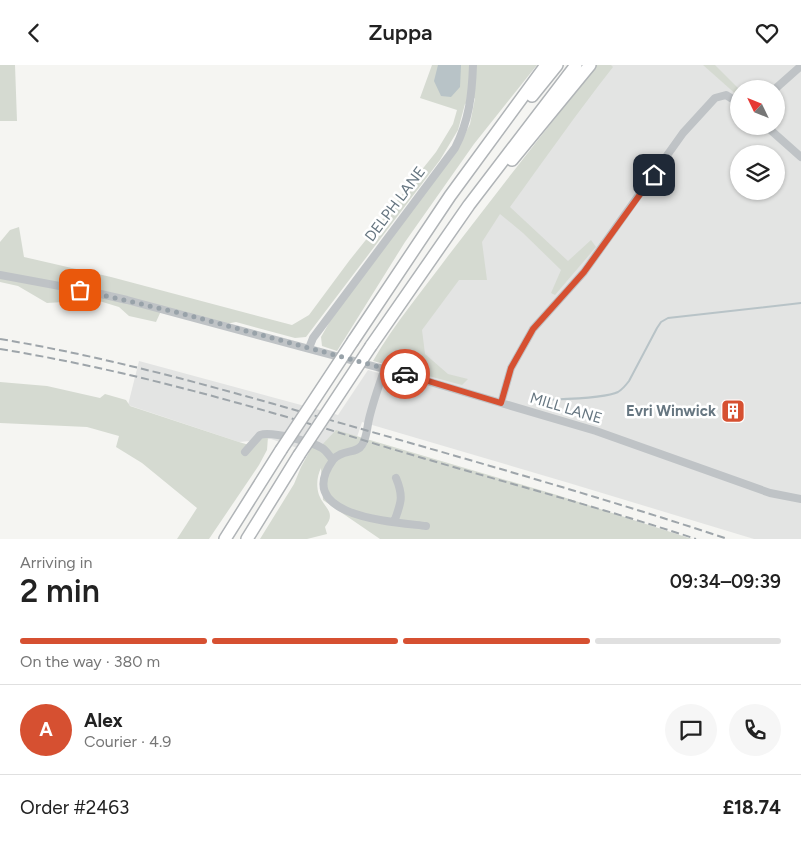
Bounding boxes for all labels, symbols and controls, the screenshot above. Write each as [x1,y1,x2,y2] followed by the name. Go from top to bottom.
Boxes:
[20,19,48,47] icon: back
[368,19,433,46] text: Zuppa
[753,19,781,47] icon: heart
[730,80,785,135] north arrow
[730,80,785,200] map controls
[730,145,785,200] button: layers
[633,154,675,196] pin
[640,161,668,189] icon: home
[361,163,429,245] street label: DELPH LANE
[59,269,101,311] pin
[66,276,94,304] icon: bag
[380,349,430,399] courier
[391,360,419,388] icon: car
[528,389,604,427] street label: MILL LANE
[720,398,746,424] building icon: Evri Winwick
[626,402,716,420] place label: Evri Winwick
[20,553,92,572] text: Arriving in
[670,570,781,593] text: 09:34–09:39
[20,572,100,610] text: 2 min
[20,652,160,671] text: On the way · 380 m
[665,704,717,756] button: chat
[729,704,781,756] button: phone
[84,709,123,732] text: Alex
[39,718,53,741] text: A
[84,732,171,751] text: Courier · 4.9
[20,796,129,819] text: Order #2463
[723,796,781,819] text: £18.74

